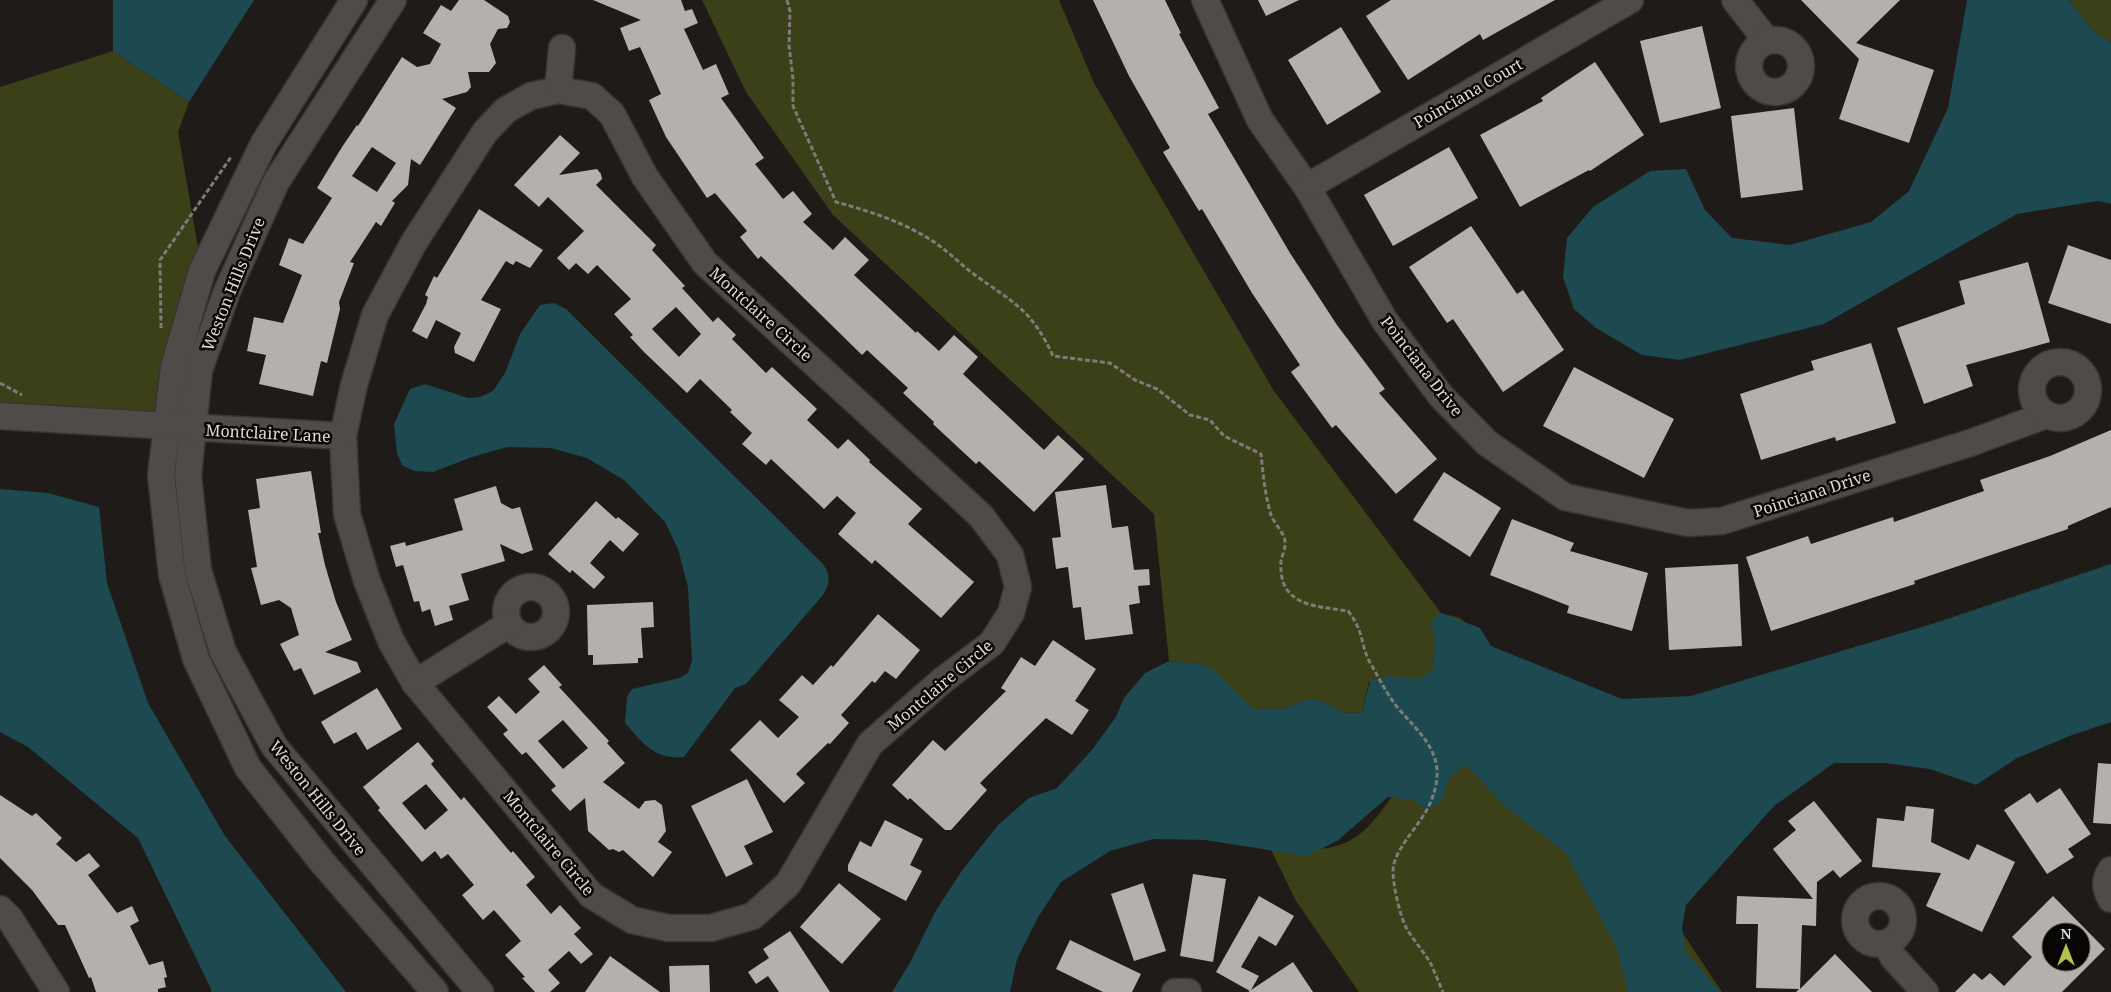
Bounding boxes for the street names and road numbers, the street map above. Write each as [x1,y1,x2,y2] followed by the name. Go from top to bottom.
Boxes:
[1410,53,1527,133] street label: Poinciana Court
[196,214,270,354] street label: Weston Hills Drive
[705,262,817,366] street label: Montclaire Circle
[1376,311,1468,421] street label: Poinciana Drive
[205,419,331,447] street label: Montclaire Lane
[1751,464,1873,522] street label: Poinciana Drive
[883,634,997,736] street label: Montclaire Circle
[265,736,371,860] street label: Weston Hills Drive
[498,786,600,900] street label: Montclaire Circle

